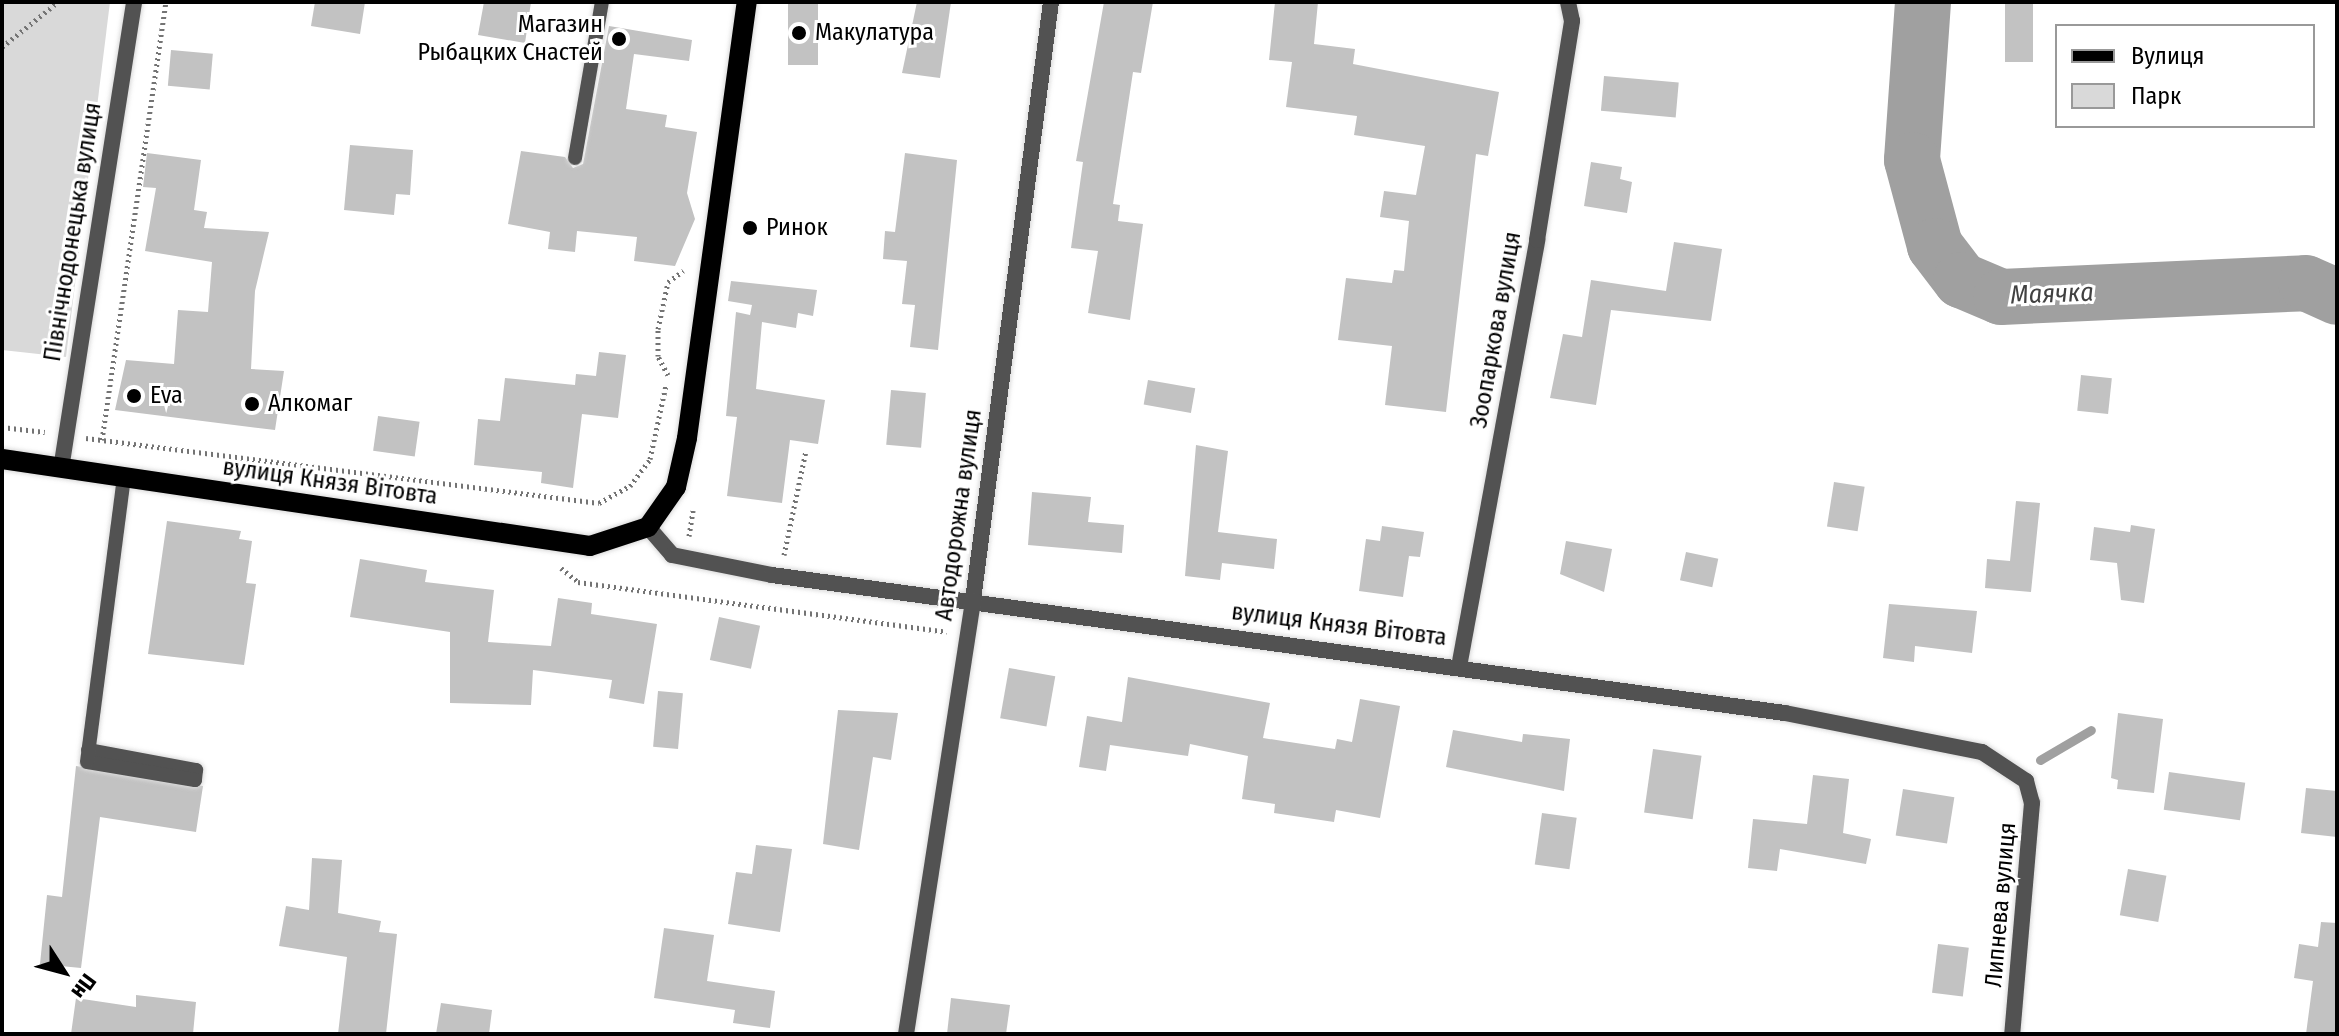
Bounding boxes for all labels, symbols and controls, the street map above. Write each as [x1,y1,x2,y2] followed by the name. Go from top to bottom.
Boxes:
[417,11,603,67] place label: Магазин Рыбацких Снастей
[815,19,934,47] place label: Макулатура
[790,24,808,42] marker: Макулатура
[2055,24,2315,128] legend
[610,30,628,48] marker: Магазин Рыбацких Снастей
[2131,42,2204,70] text: Вулиця
[2131,82,2181,110] text: Парк
[38,100,108,364] street label: Північнодонецька вулиця
[766,214,828,242] place label: Ринок
[741,219,759,237] marker: Ринок
[1465,230,1527,430] street label: Зоопаркова вулиця
[2010,277,2094,311] water label: Маячка
[150,382,183,410] place label: Eva
[125,387,143,405] marker: Eva
[268,390,352,418] place label: Алкомаг
[243,395,261,413] marker: Алкомаг
[930,407,988,623] street label: Автодорожна вулиця
[221,453,439,511] street label: вулиця Князя Вітовта
[1230,598,1448,652] street label: вулиця Князя Вітовта
[1979,821,2023,989] street label: Липнева вулиця
[24,932,104,1012] north arrow
[66,968,102,1004] text: Пн

